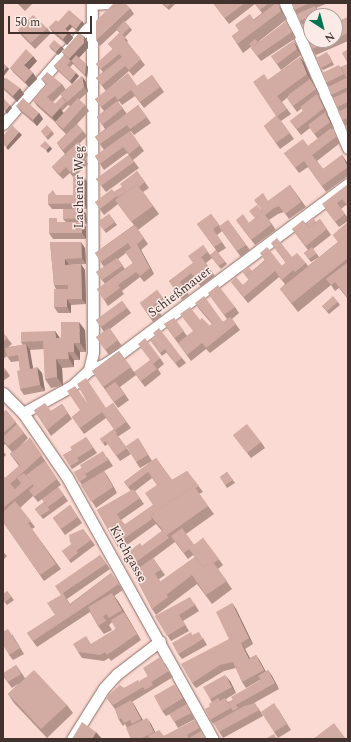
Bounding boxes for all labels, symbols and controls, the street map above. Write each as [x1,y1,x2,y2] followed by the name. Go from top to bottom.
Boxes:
[10,8,94,34] scale bar
[303,8,343,48] north arrow
[15,13,40,32] text: 50 m
[321,28,338,47] text: N
[71,146,87,228] street label: Lachener Weg
[145,263,215,321] street label: Schießmauer
[106,523,150,585] street label: Kirchgasse

